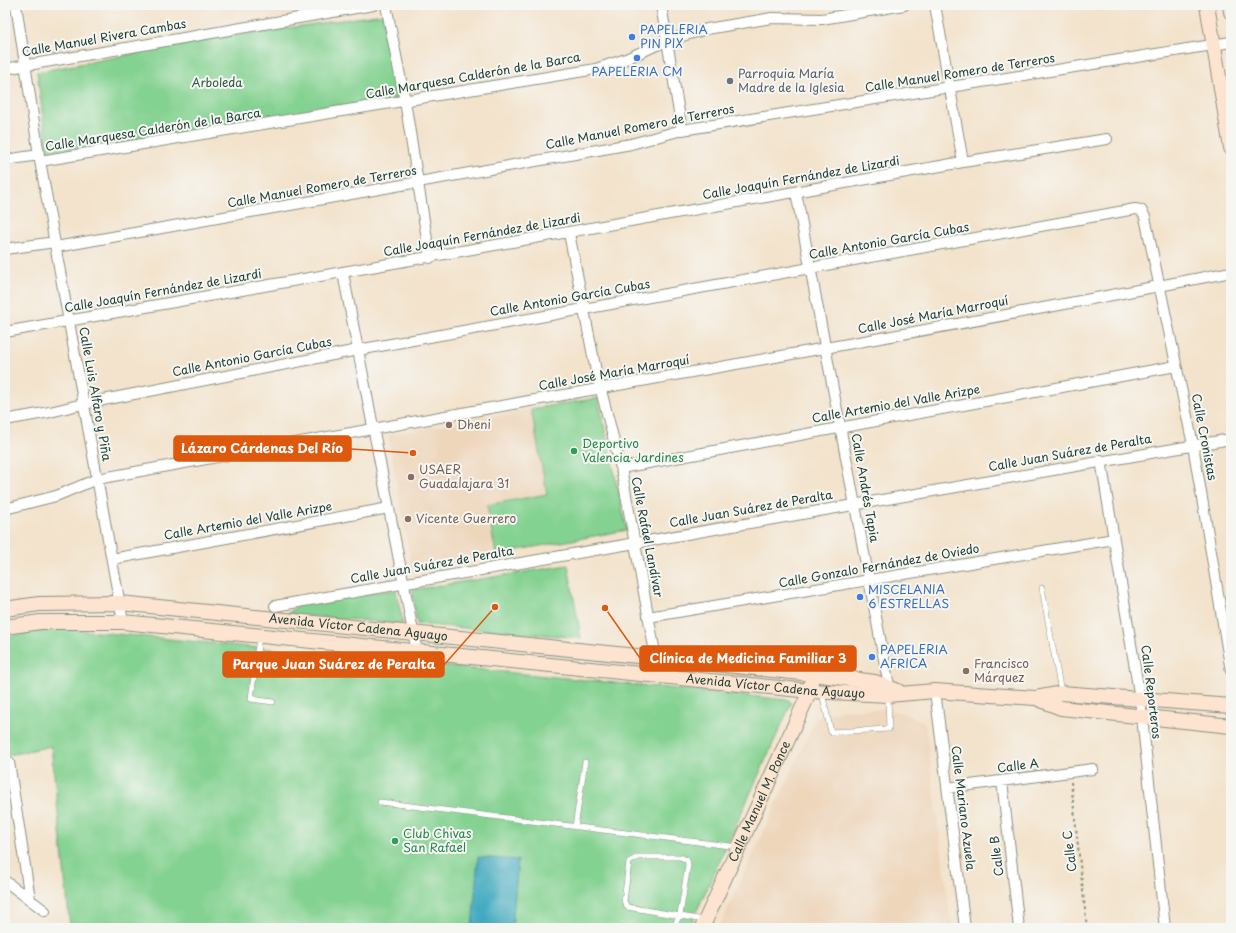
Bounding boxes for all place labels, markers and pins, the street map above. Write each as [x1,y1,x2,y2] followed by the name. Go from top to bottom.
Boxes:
[640,20,708,52] place label: PAPELERIA PIN PIX
[627,32,637,42] marker: PAPELERIA PIN PIX
[632,53,642,63] marker: PAPELERIA CM
[591,62,683,80] place label: PAPELERIA CM
[738,64,845,96] place label: Parroquia María Madre de la Iglesia
[725,76,735,86] marker: Parroquia María Madre de la Iglesia
[457,415,491,433] place label: Dheni
[444,420,454,430] marker: Dheni
[582,434,684,466] place label: Deportivo Valencia Jardines
[174,436,351,461] callout: Lázaro Cárdenas Del Río
[569,446,579,456] marker: Deportivo Valencia Jardines
[419,460,509,492] place label: USAER Guadalajara 31
[406,472,416,482] marker: USAER Guadalajara 31
[416,509,517,527] place label: Vicente Guerrero
[403,514,413,524] marker: Vicente Guerrero
[868,580,949,612] place label: MISCELANIA 6 ESTRELLAS
[855,592,865,602] marker: MISCELANIA 6 ESTRELLAS
[880,640,948,672] place label: PAPELERIA AFRICA
[640,646,856,671] callout: Clínica de Medicina Familiar 3
[223,652,444,677] callout: Parque Juan Suárez de Peralta
[867,652,877,662] marker: PAPELERIA AFRICA
[974,654,1029,686] place label: Francisco Márquez
[961,666,971,676] marker: Francisco Márquez
[403,824,472,856] place label: Club Chivas San Rafael
[390,836,400,846] marker: Club Chivas San Rafael

